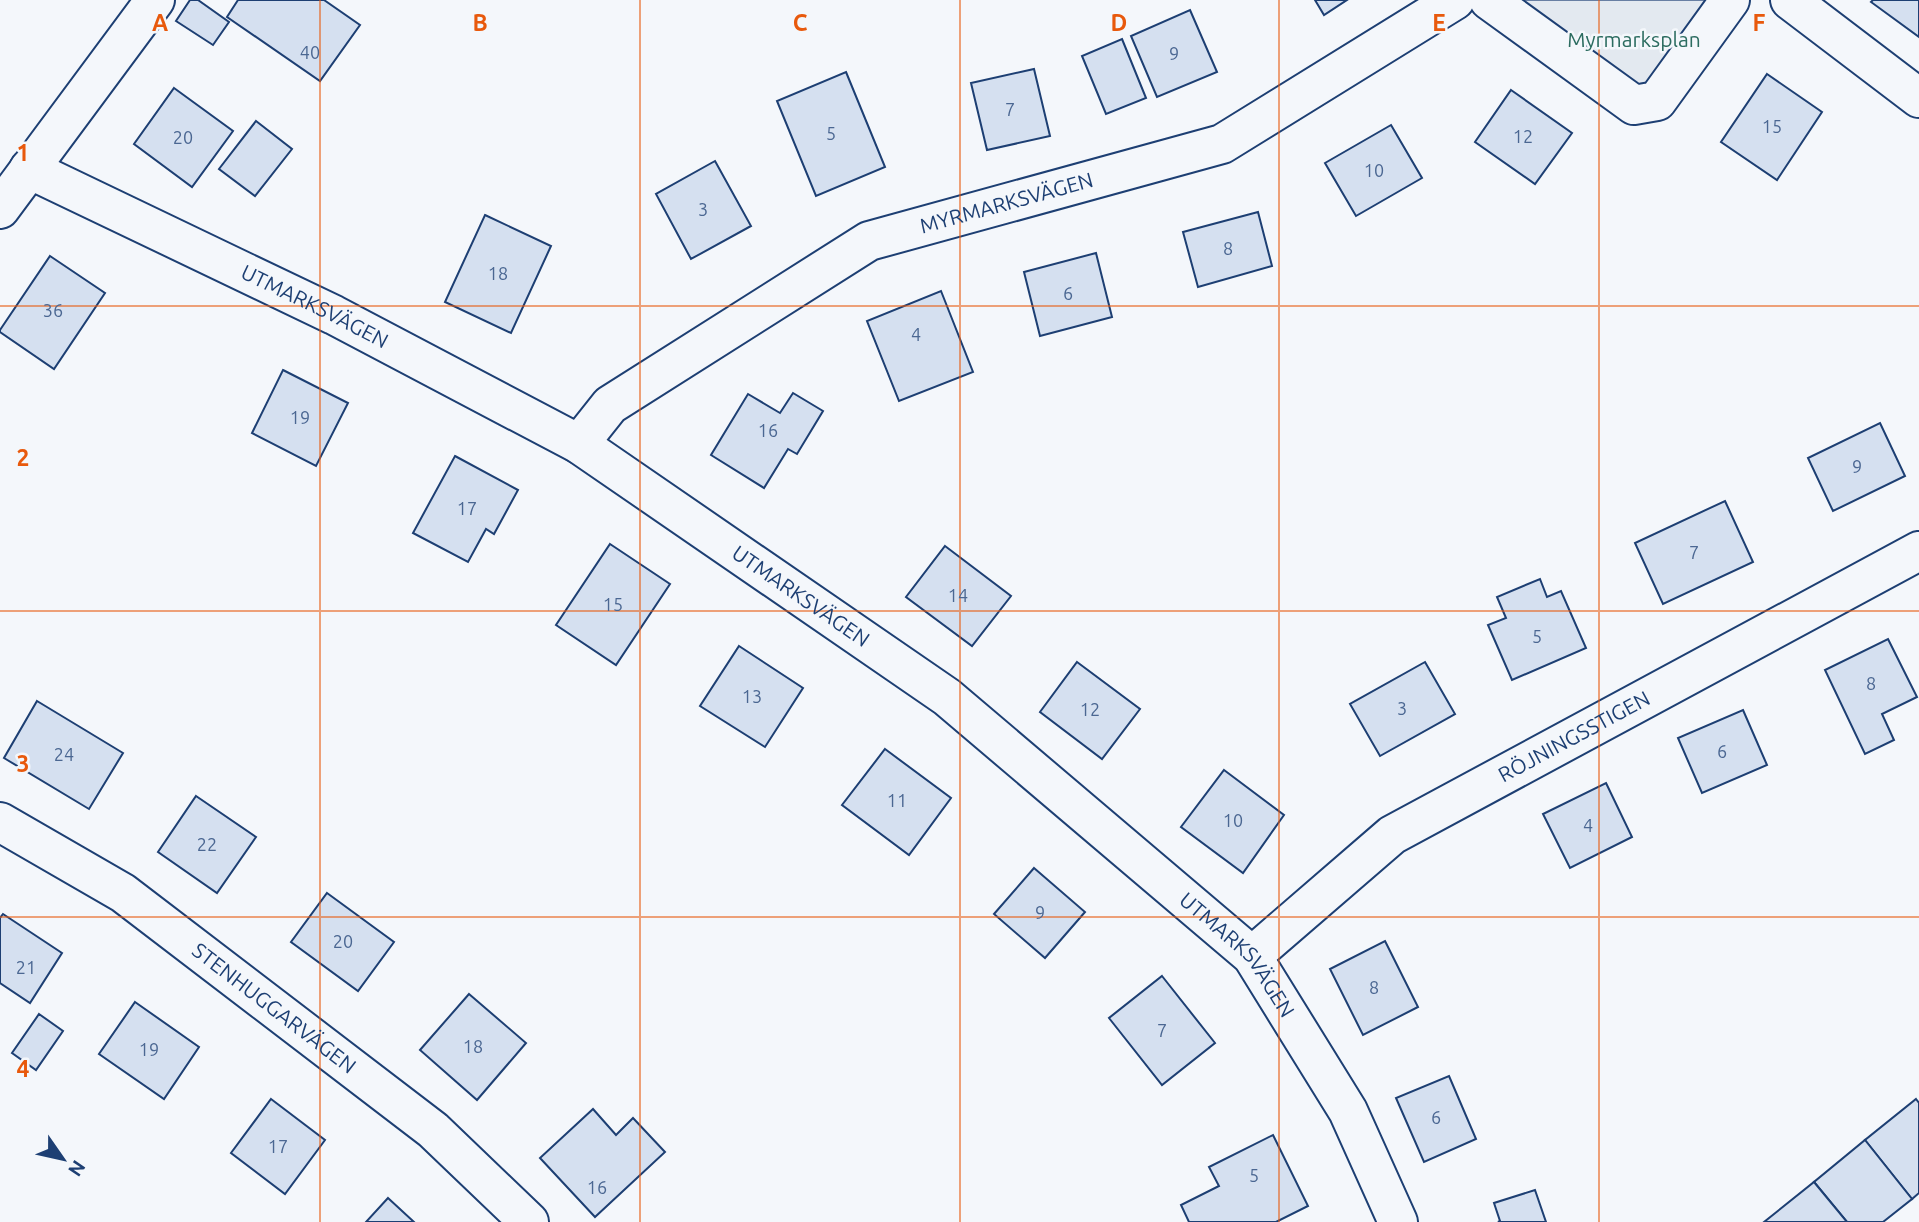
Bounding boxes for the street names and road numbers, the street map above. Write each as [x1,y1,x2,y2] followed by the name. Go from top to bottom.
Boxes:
[917,167,1096,237] street label: MYRMARKSVÄGEN
[237,259,393,352] street label: UTMARKSVÄGEN
[728,540,874,651] street label: UTMARKSVÄGEN
[1494,685,1654,786] street label: RÖJNINGSSTIGEN
[1175,887,1300,1021] street label: UTMARKSVÄGEN
[188,937,361,1078] street label: STENHUGGARVÄGEN

